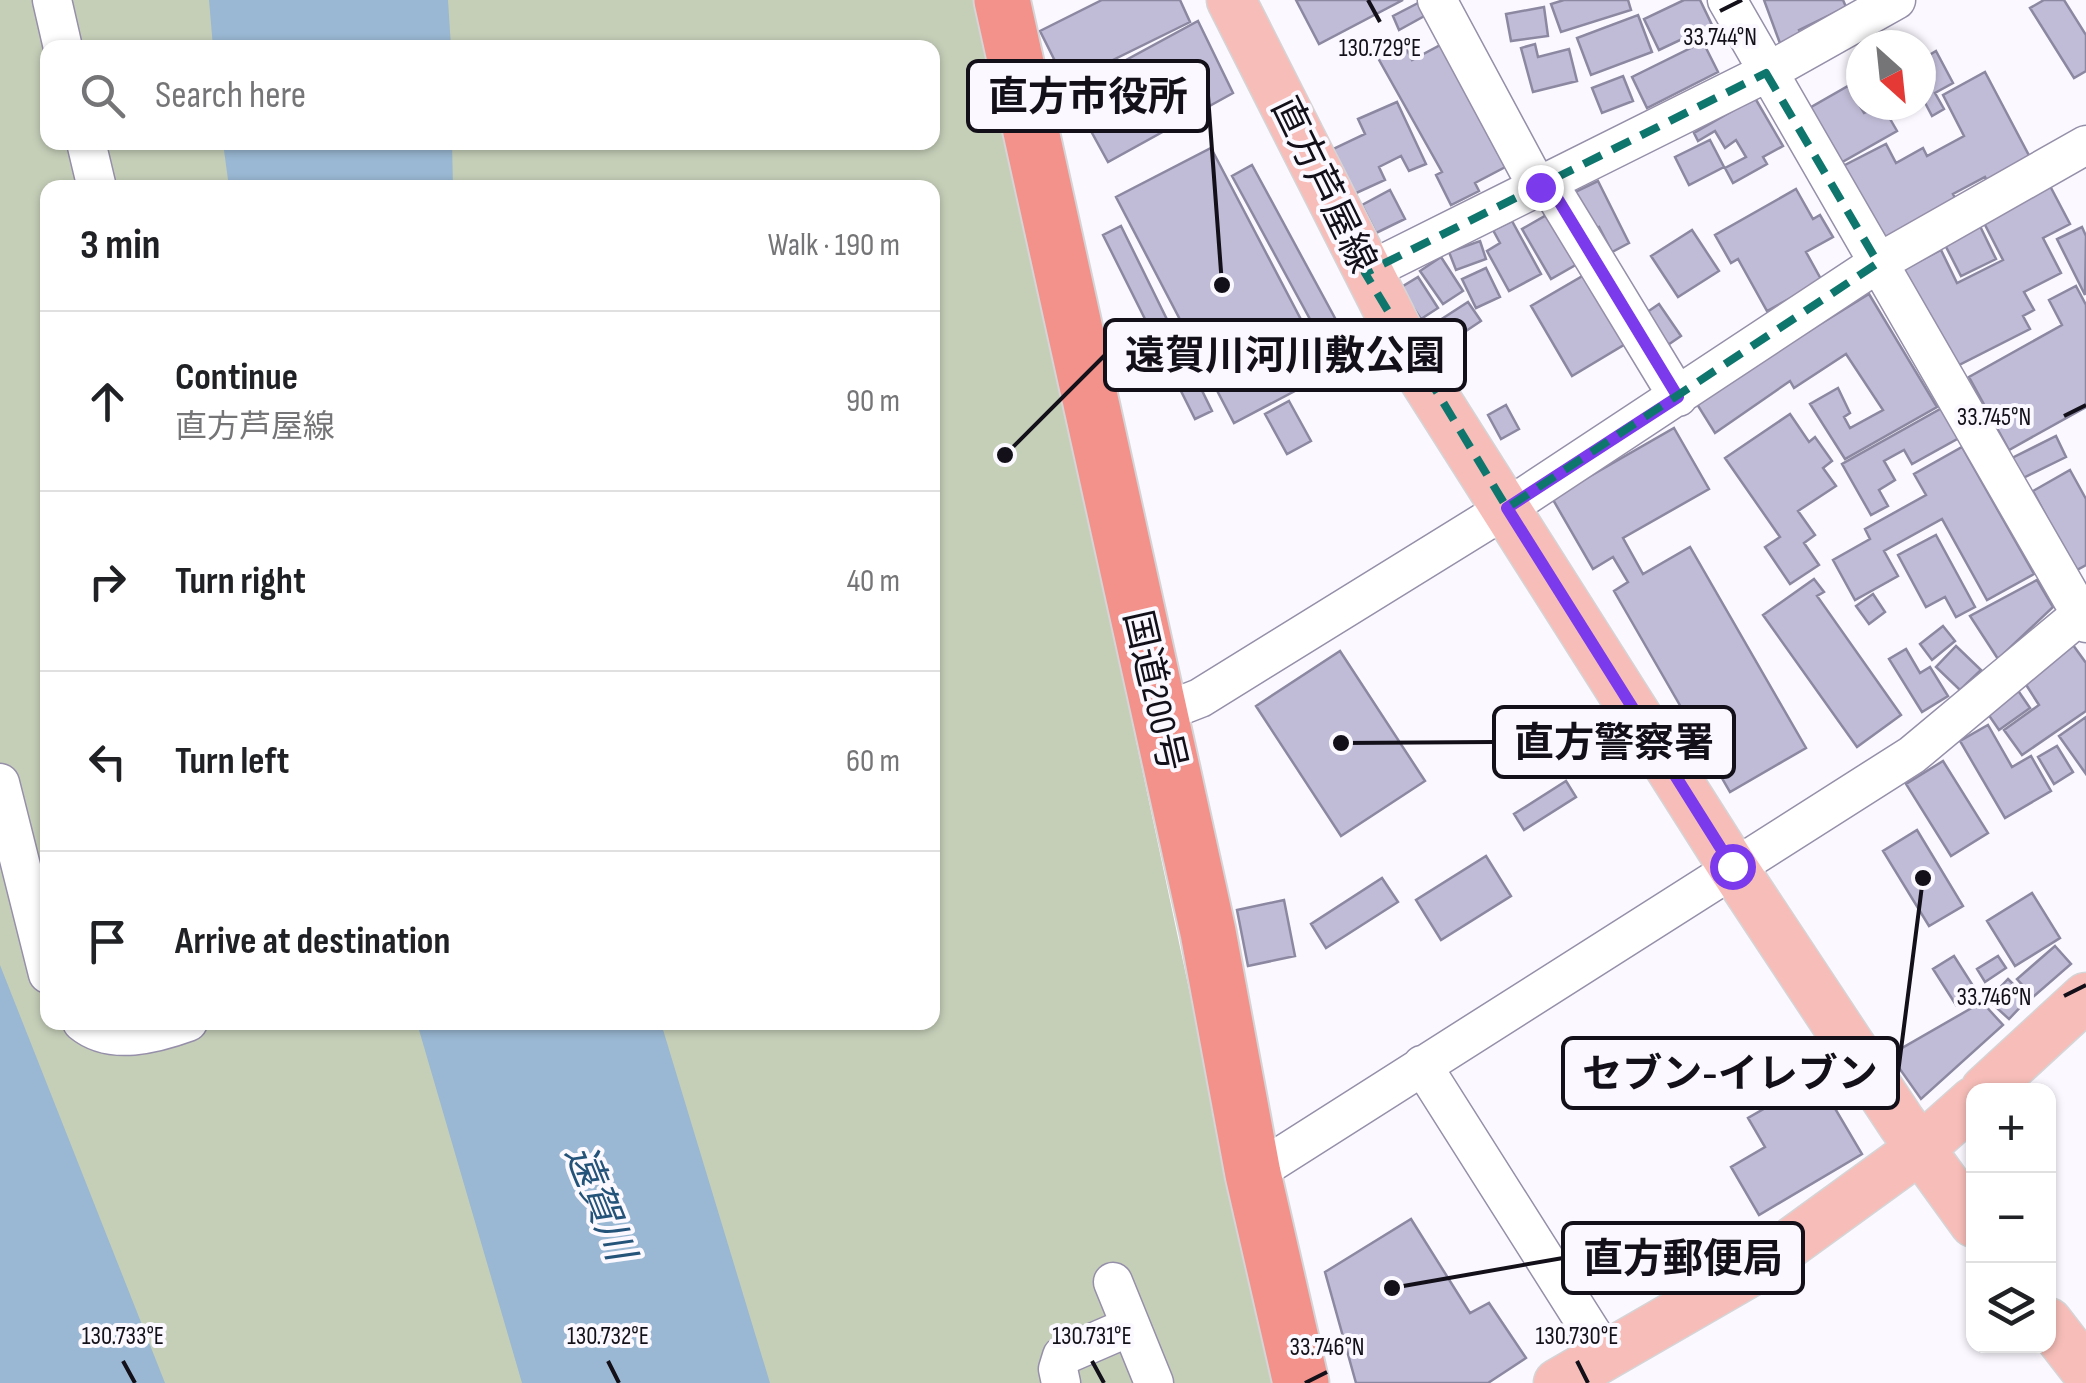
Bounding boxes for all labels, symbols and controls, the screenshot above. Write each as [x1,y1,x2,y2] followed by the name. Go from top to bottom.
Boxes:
[1683,22,1757,53] text: 33.744°N
[1846,30,1936,120] north arrow
[1339,33,1421,64] text: 130.729°E
[40,40,940,150] search box
[968,61,1208,131] callout: 直方市役所
[75,68,130,123] icon: search
[155,73,306,118] text: Search here
[988,74,1188,122] text: 直方市役所
[1261,90,1385,280] street label: 直方芦屋線
[1518,165,1564,211] route end
[80,220,160,271] text: 3 min
[768,226,900,265] text: Walk · 190 m
[1105,320,1465,390] callout: 遠賀川河川敷公園
[1125,333,1445,381] text: 遠賀川河川敷公園
[175,355,298,400] text: Continue
[80,374,135,429] icon: ahead
[846,382,900,421] text: 90 m
[1957,402,2031,433] text: 33.745°N
[175,408,335,447] text: 直方芦屋線
[80,554,135,609] icon: right
[175,559,306,604] text: Turn right
[847,562,900,601] text: 40 m
[1114,606,1194,776] street label: 国道200号
[1494,707,1734,777] callout: 直方警察署
[1514,720,1714,768] text: 直方警察署
[80,734,135,789] icon: left
[175,739,289,784] text: Turn left
[846,742,900,781] text: 60 m
[1710,844,1756,890] route start
[80,914,135,969] icon: arrive
[175,919,450,964] text: Arrive at destination
[1956,982,2032,1013] text: 33.746°N
[1563,1038,1898,1108] callout: セブン-イレブン
[1582,1051,1878,1099] text: セブン-イレブン
[1966,1083,2056,1353] map controls
[1966,1083,2056,1173] button: +
[554,1138,645,1271] water label: 遠賀川
[1966,1173,2056,1263] button: −
[1563,1223,1803,1293] callout: 直方郵便局
[1583,1236,1783,1284] text: 直方郵便局
[1966,1263,2056,1353] button: layers
[82,1321,164,1352] text: 130.733°E
[567,1321,649,1352] text: 130.732°E
[1052,1321,1132,1352] text: 130.731°E
[1536,1321,1618,1352] text: 130.730°E
[1289,1332,1365,1363] text: 33.746°N

